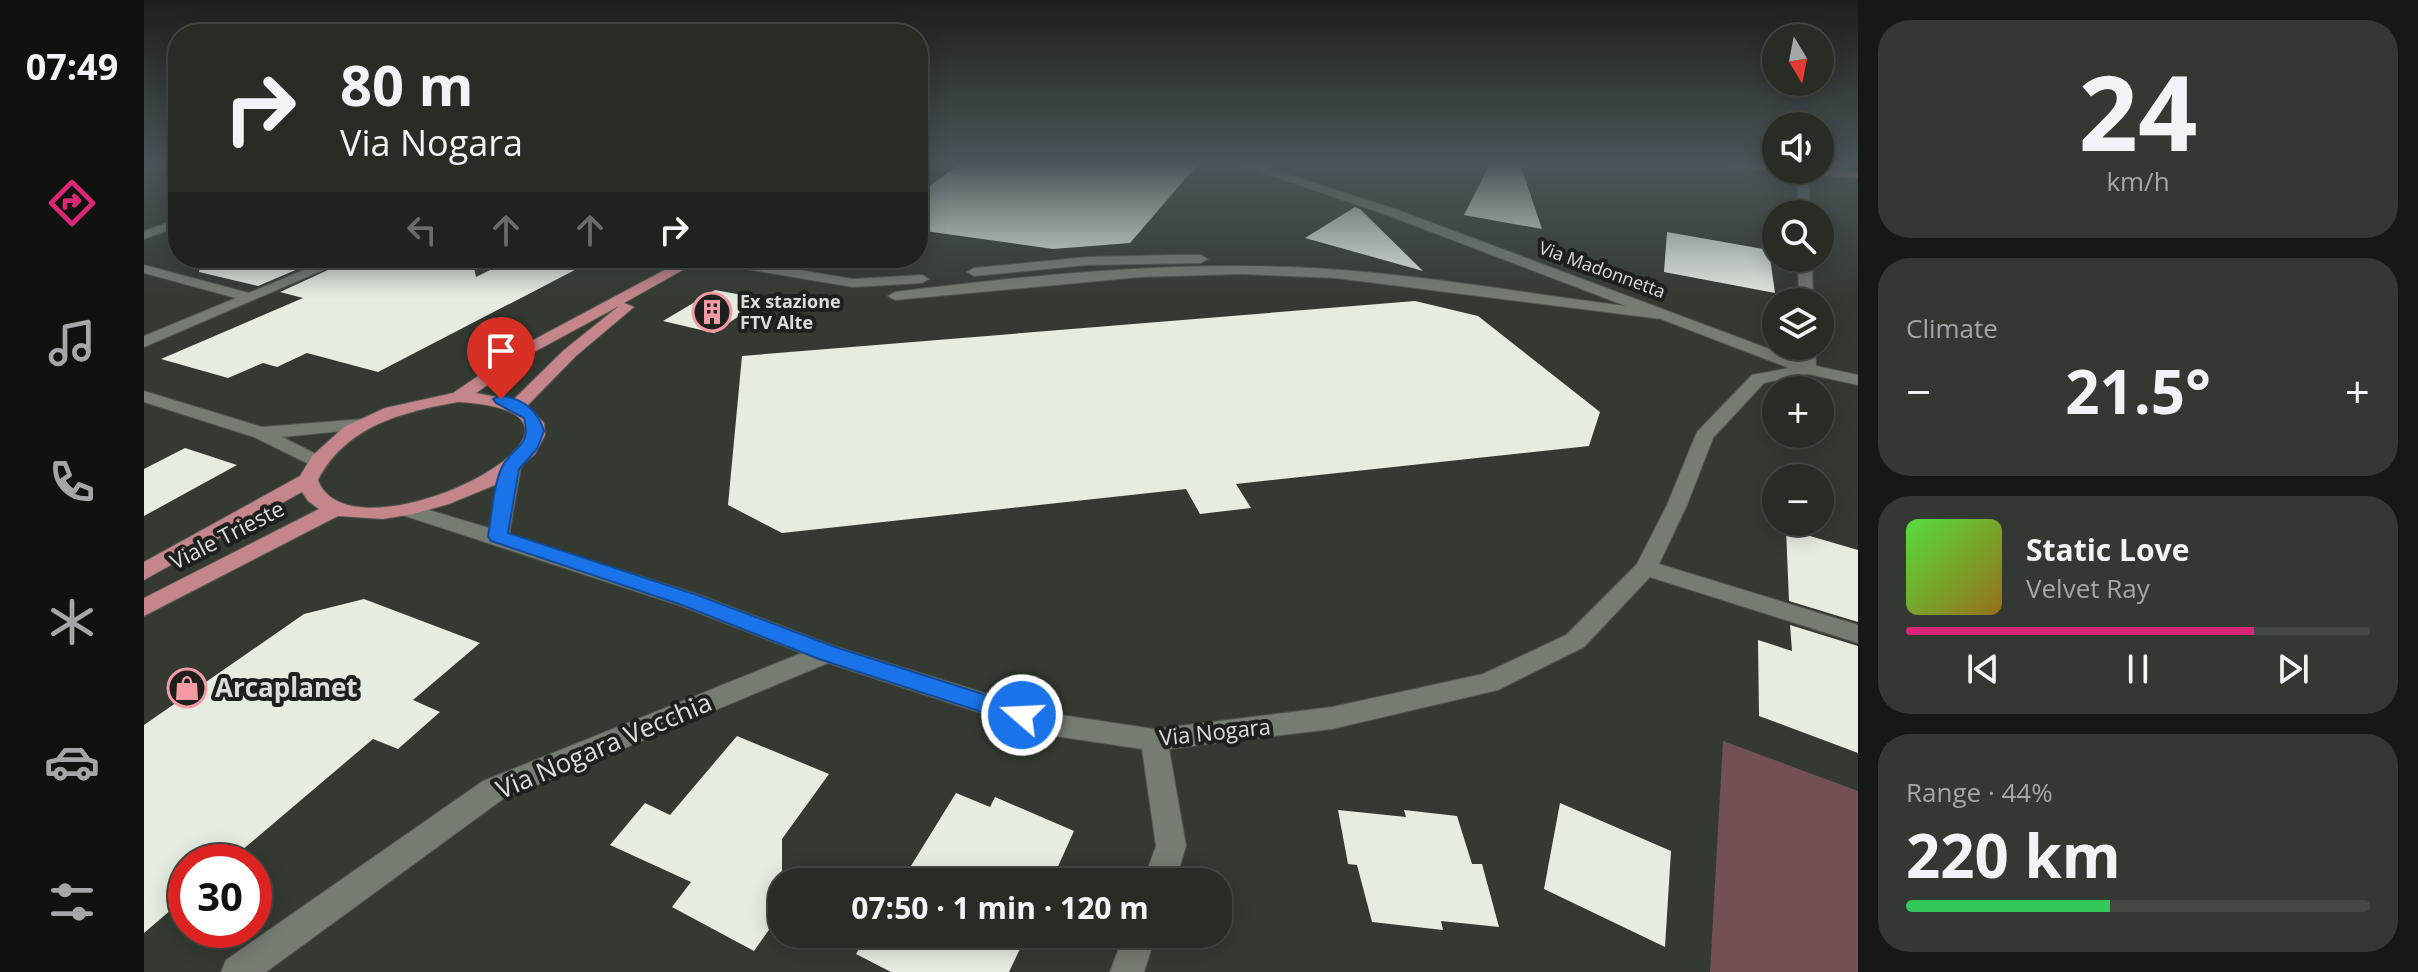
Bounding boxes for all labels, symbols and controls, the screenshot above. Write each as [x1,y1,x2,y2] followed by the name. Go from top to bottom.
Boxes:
[1762,24,1834,96] north arrow
[1762,24,1834,536] map controls
[2079,40,2197,181] text: 24
[26,42,118,91] text: 07:49
[340,46,474,122] text: 80 m
[208,56,312,160] icon: right
[1762,112,1834,184] button: sound
[340,118,523,167] text: Via Nogara
[2106,163,2170,199] text: km/h
[44,175,100,231] icon: directions
[1762,200,1834,272] button: search
[400,208,444,252] icon: left
[484,208,528,252] icon: ahead
[568,208,612,252] icon: ahead
[652,208,696,252] icon: right
[1536,235,1669,303] street label: Via Madonnetta
[1762,288,1834,360] button: layers
[740,289,841,334] place label: Ex stazione FTV Alte
[691,291,733,333] building icon: Ex stazione FTV Alte
[1906,310,1998,346] text: Climate
[44,315,100,371] icon: music
[467,317,535,399] pin
[479,329,523,373] icon: arrive
[2065,350,2211,432] text: 21.5°
[1906,361,1931,421] text: −
[2345,361,2370,421] text: +
[1762,376,1834,448] button: +
[44,454,100,510] icon: phone
[1762,464,1834,536] button: −
[164,493,289,576] street label: Viale Trieste
[2026,529,2189,570] text: Static Love
[2026,570,2150,606] text: Velvet Ray
[44,594,100,650] icon: climate
[1961,647,2005,691] icon: previous
[2116,647,2160,691] icon: pause
[2271,647,2315,691] icon: next
[166,667,208,709] shop icon: Arcaplanet
[215,669,358,705] place label: Arcaplanet
[980,673,1064,757] position arrow
[490,683,717,807] street label: Via Nogara Vecchia
[1158,710,1272,752] street label: Via Nogara
[44,734,100,790] icon: car
[1906,774,2053,810] text: Range · 44%
[1906,814,2121,896] text: 220 km
[168,844,272,948] speed limit sign: 30
[44,874,100,930] icon: filters
[851,887,1149,928] text: 07:50 · 1 min · 120 m

